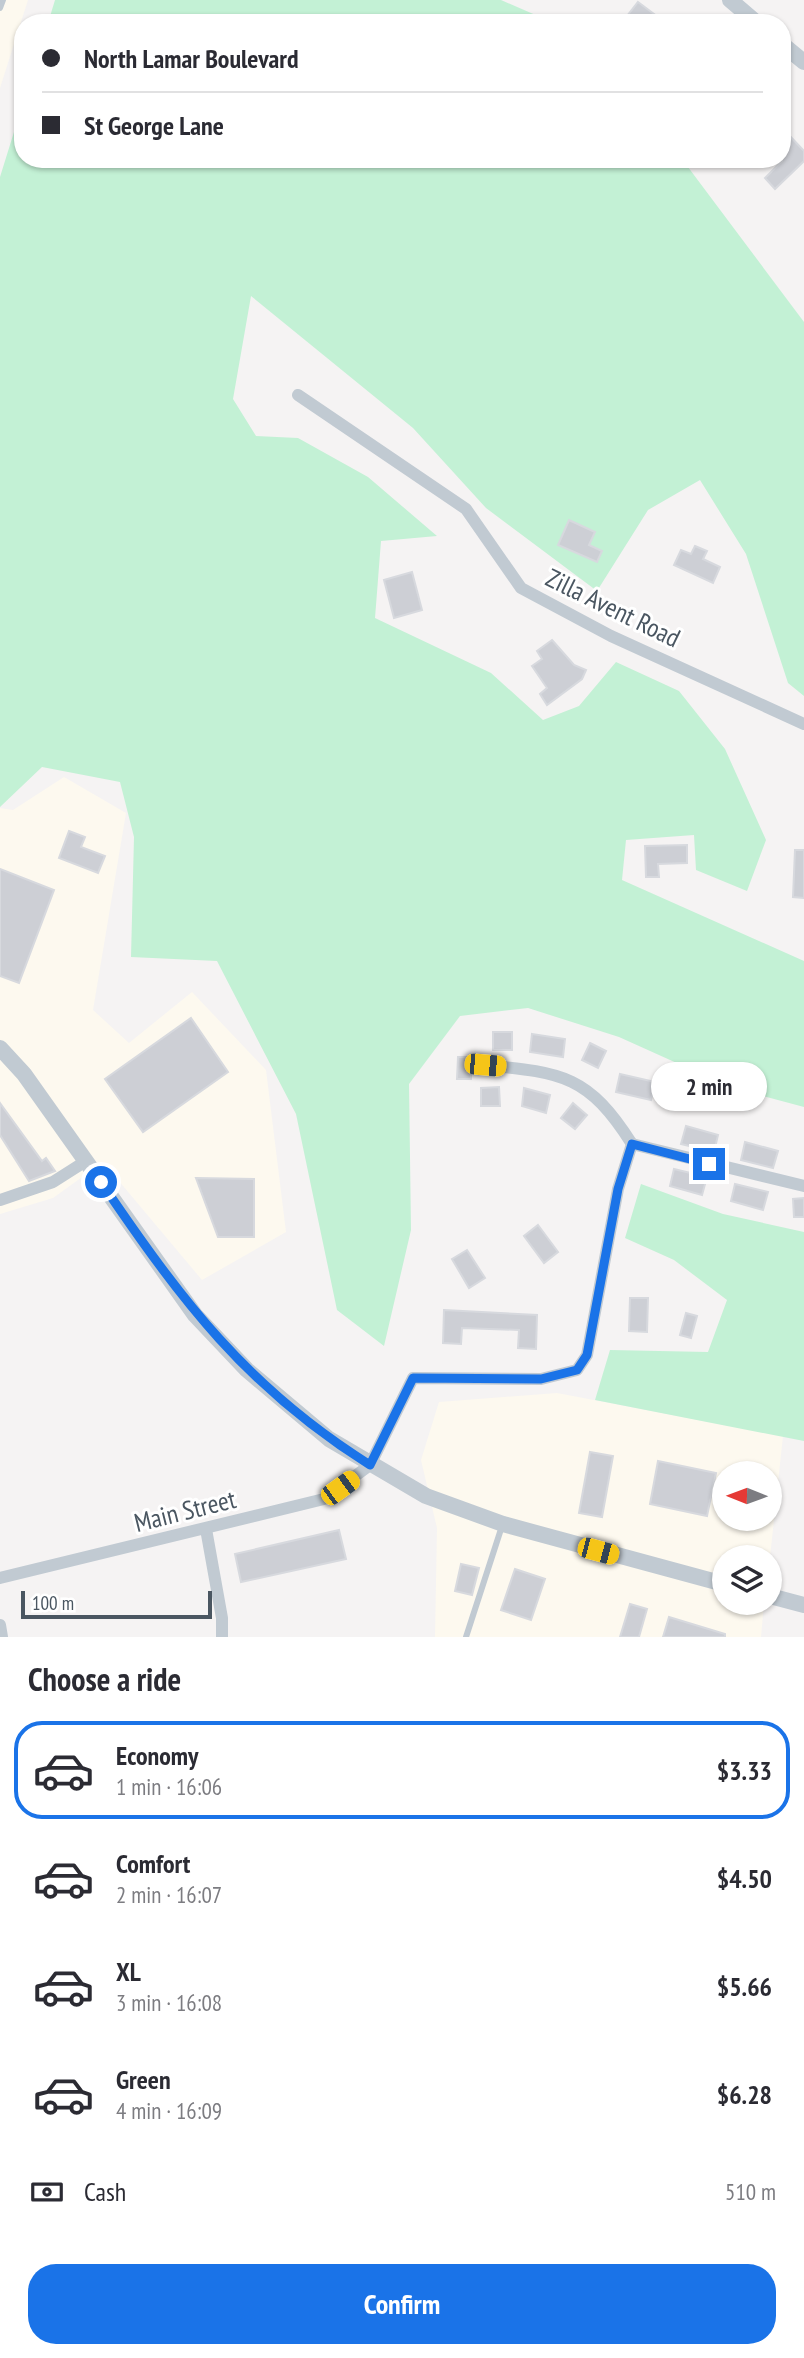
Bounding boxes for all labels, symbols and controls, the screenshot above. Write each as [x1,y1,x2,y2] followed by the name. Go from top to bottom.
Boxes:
[84,42,299,75] text: North Lamar Boulevard
[84,109,224,142] text: St George Lane
[541,561,686,654] street label: Zilla Avent Road
[464,1053,507,1077] car
[651,1062,767,1112] callout: 2 min
[686,1072,732,1101] text: 2 min
[693,1148,725,1180] route end
[85,1166,117,1198] route start
[712,1461,782,1531] north arrow
[712,1461,782,1615] map controls
[317,1467,364,1509] car
[131,1482,239,1539] street label: Main Street
[575,1535,622,1567] car
[712,1545,782,1615] button: layers
[21,1588,212,1620] scale bar
[32,1591,74,1615] text: 100 m
[28,1658,181,1700] text: Choose a ride
[32,1739,95,1802] icon: car
[116,1739,198,1772] text: Economy
[717,1754,772,1787] text: $3.33
[116,1772,222,1801] text: 1 min · 16:06
[32,1847,95,1910] icon: car
[116,1847,190,1880] text: Comfort
[717,1862,772,1895] text: $4.50
[116,1880,222,1909] text: 2 min · 16:07
[32,1955,95,2018] icon: car
[116,1955,141,1988] text: XL
[717,1970,772,2003] text: $5.66
[116,1988,222,2017] text: 3 min · 16:08
[32,2063,95,2126] icon: car
[116,2063,171,2096] text: Green
[717,2078,772,2111] text: $6.28
[116,2096,222,2125] text: 4 min · 16:09
[28,2173,66,2211] icon: cash
[84,2175,126,2208] text: Cash
[725,2177,776,2206] text: 510 m
[28,2264,776,2344] button: Confirm

